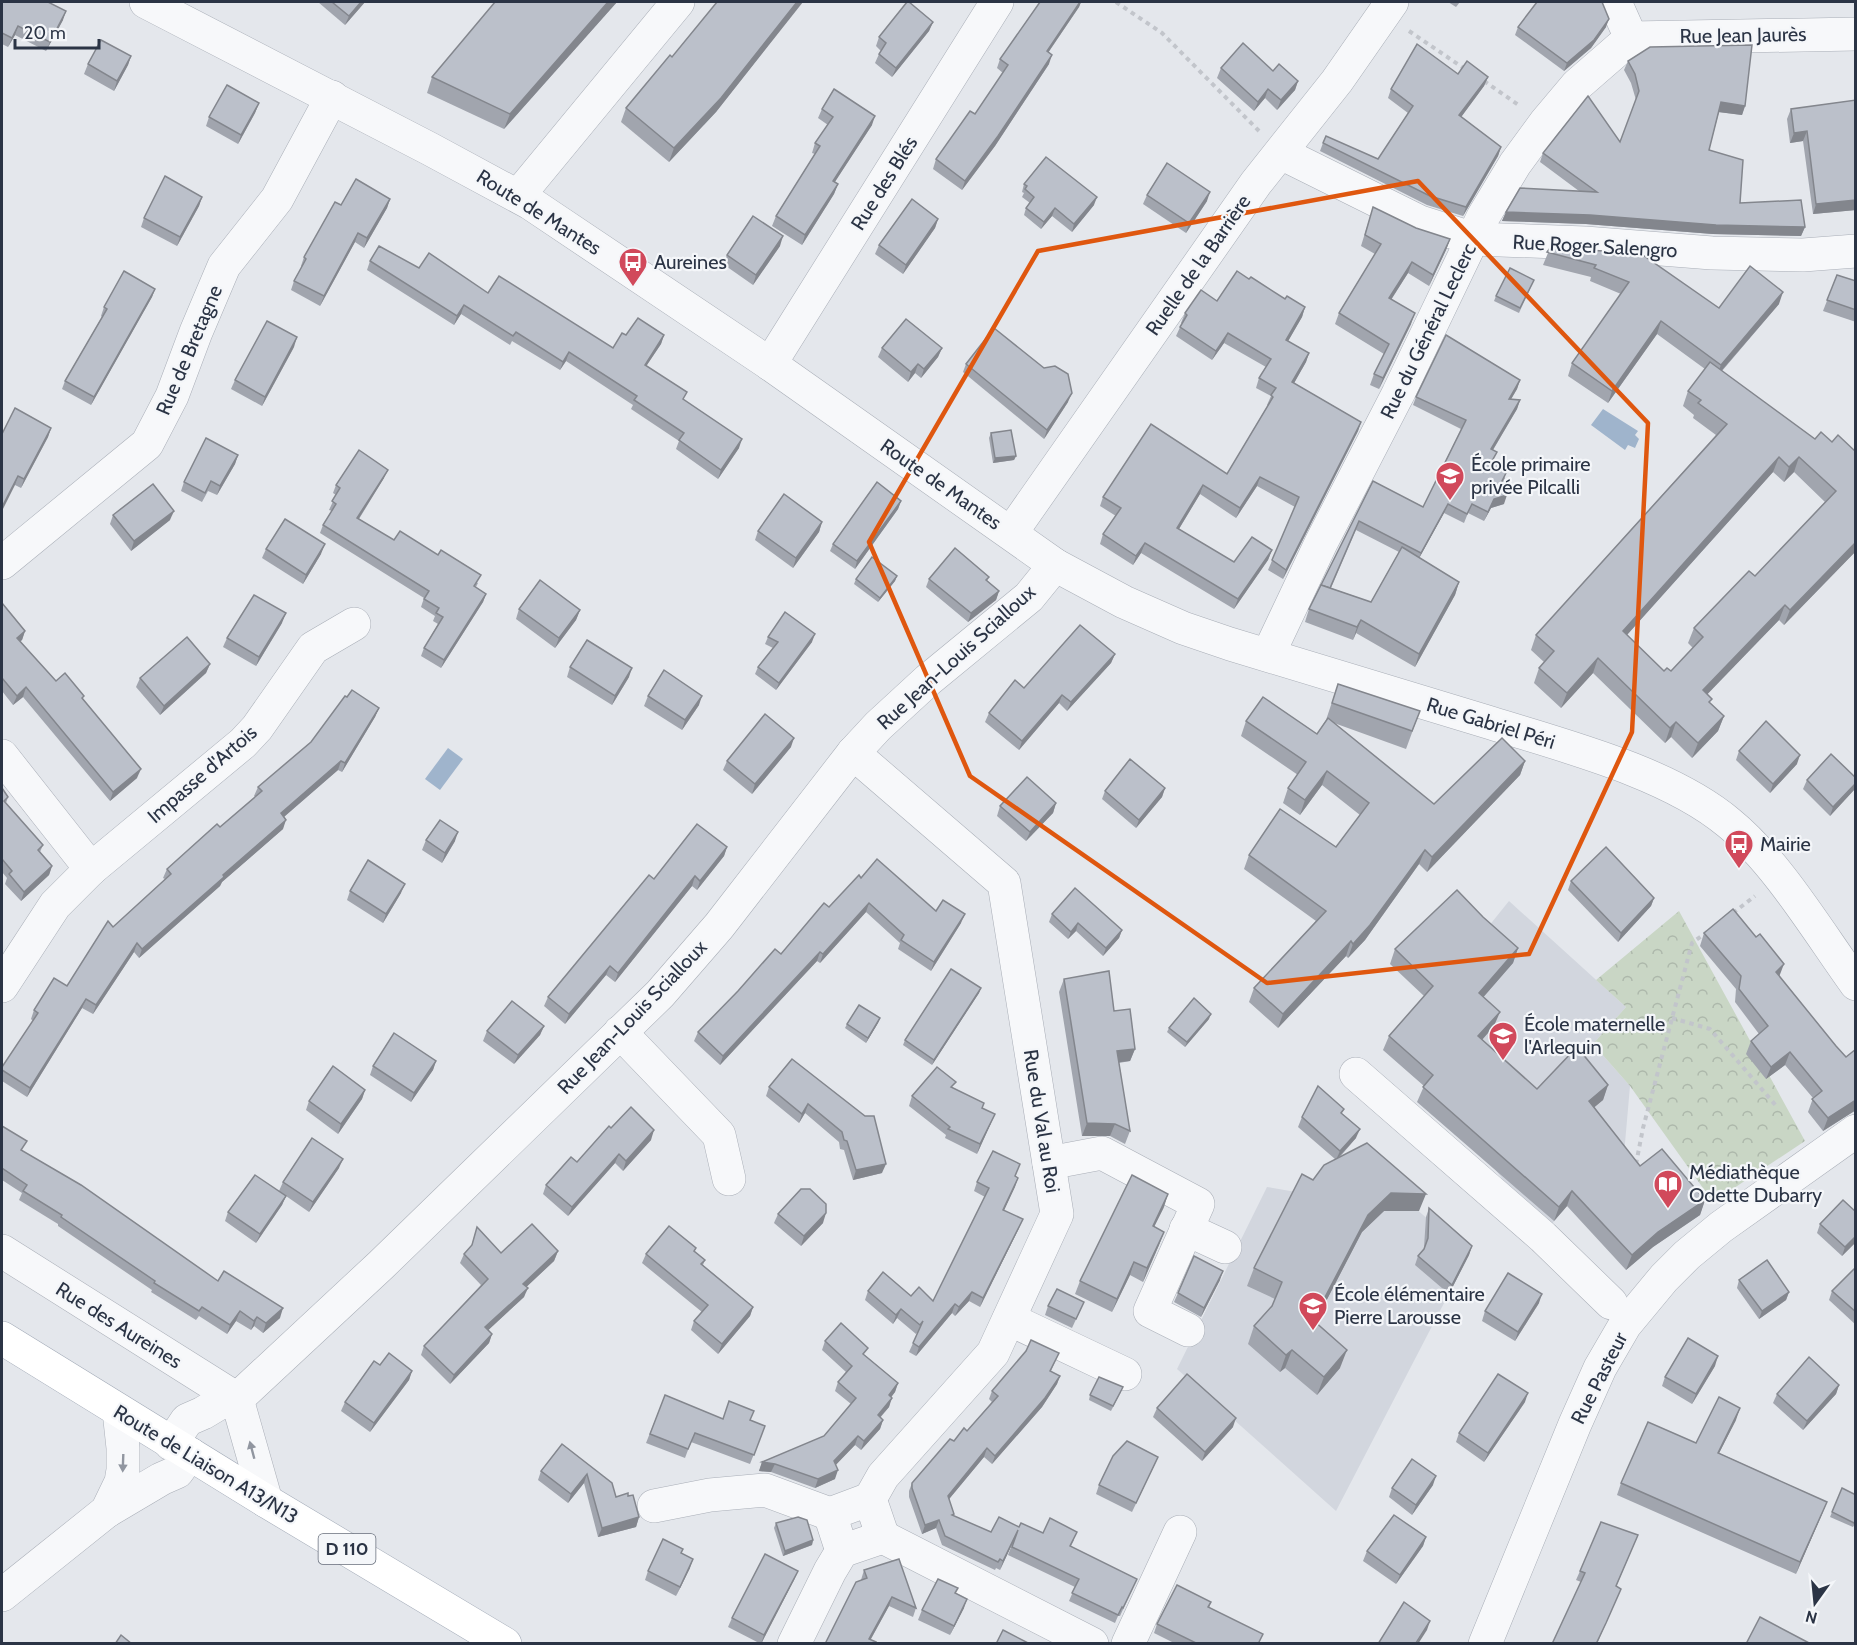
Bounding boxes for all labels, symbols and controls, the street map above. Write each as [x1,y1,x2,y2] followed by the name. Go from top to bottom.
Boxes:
[15,12,99,50] scale bar
[24,22,66,44] text: 20 m
[1679,22,1807,48] street label: Rue Jean Jaurès
[846,132,922,234] street label: Rue des Blés
[472,164,606,260] street label: Route de Mantes
[1140,190,1256,340] street label: Ruelle de la Barrière
[1512,230,1678,262] street label: Rue Roger Salengro
[1375,239,1481,423] street label: Rue du Général Leclerc
[617,246,649,288] bus stop icon: Aureines
[654,250,727,274] place label: Aureines
[151,281,227,419] street label: Rue de Bretagne
[876,433,1006,535] street label: Route de Mantes
[1471,452,1590,499] place label: École primaire privée Pilcalli
[1434,460,1466,502] school or university icon: École primaire privée Pilcalli
[872,579,1040,734] street label: Rue Jean-Louis Scialloux
[1424,692,1558,754] street label: Rue Gabriel Péri
[142,720,262,828] street label: Impasse d'Artois
[1723,828,1755,870] bus stop icon: Mairie
[1760,832,1811,856] place label: Mairie
[552,935,712,1099] street label: Rue Jean-Louis Scialloux
[1524,1012,1665,1059] place label: École maternelle l'Arlequin
[1487,1020,1519,1062] school or university icon: École maternelle l'Arlequin
[1019,1048,1065,1194] street label: Rue du Val au Roi
[1689,1160,1822,1207] place label: Médiathèque Odette Dubarry
[1652,1168,1684,1210] library icon: Médiathèque Odette Dubarry
[52,1277,186,1373] street label: Rue des Aureines
[1334,1282,1485,1329] place label: École élémentaire Pierre Larousse
[1297,1290,1329,1332] school or university icon: École élémentaire Pierre Larousse
[1566,1327,1633,1428] street label: Rue Pasteur
[110,1399,302,1529] street label: Route de Liaison A13/N13
[247,1441,256,1459] one-way arrow
[118,1453,128,1472] one-way arrow
[318,1534,376,1564] road number: D 110
[1785,1573,1845,1633] north arrow
[1803,1606,1819,1628] text: N

